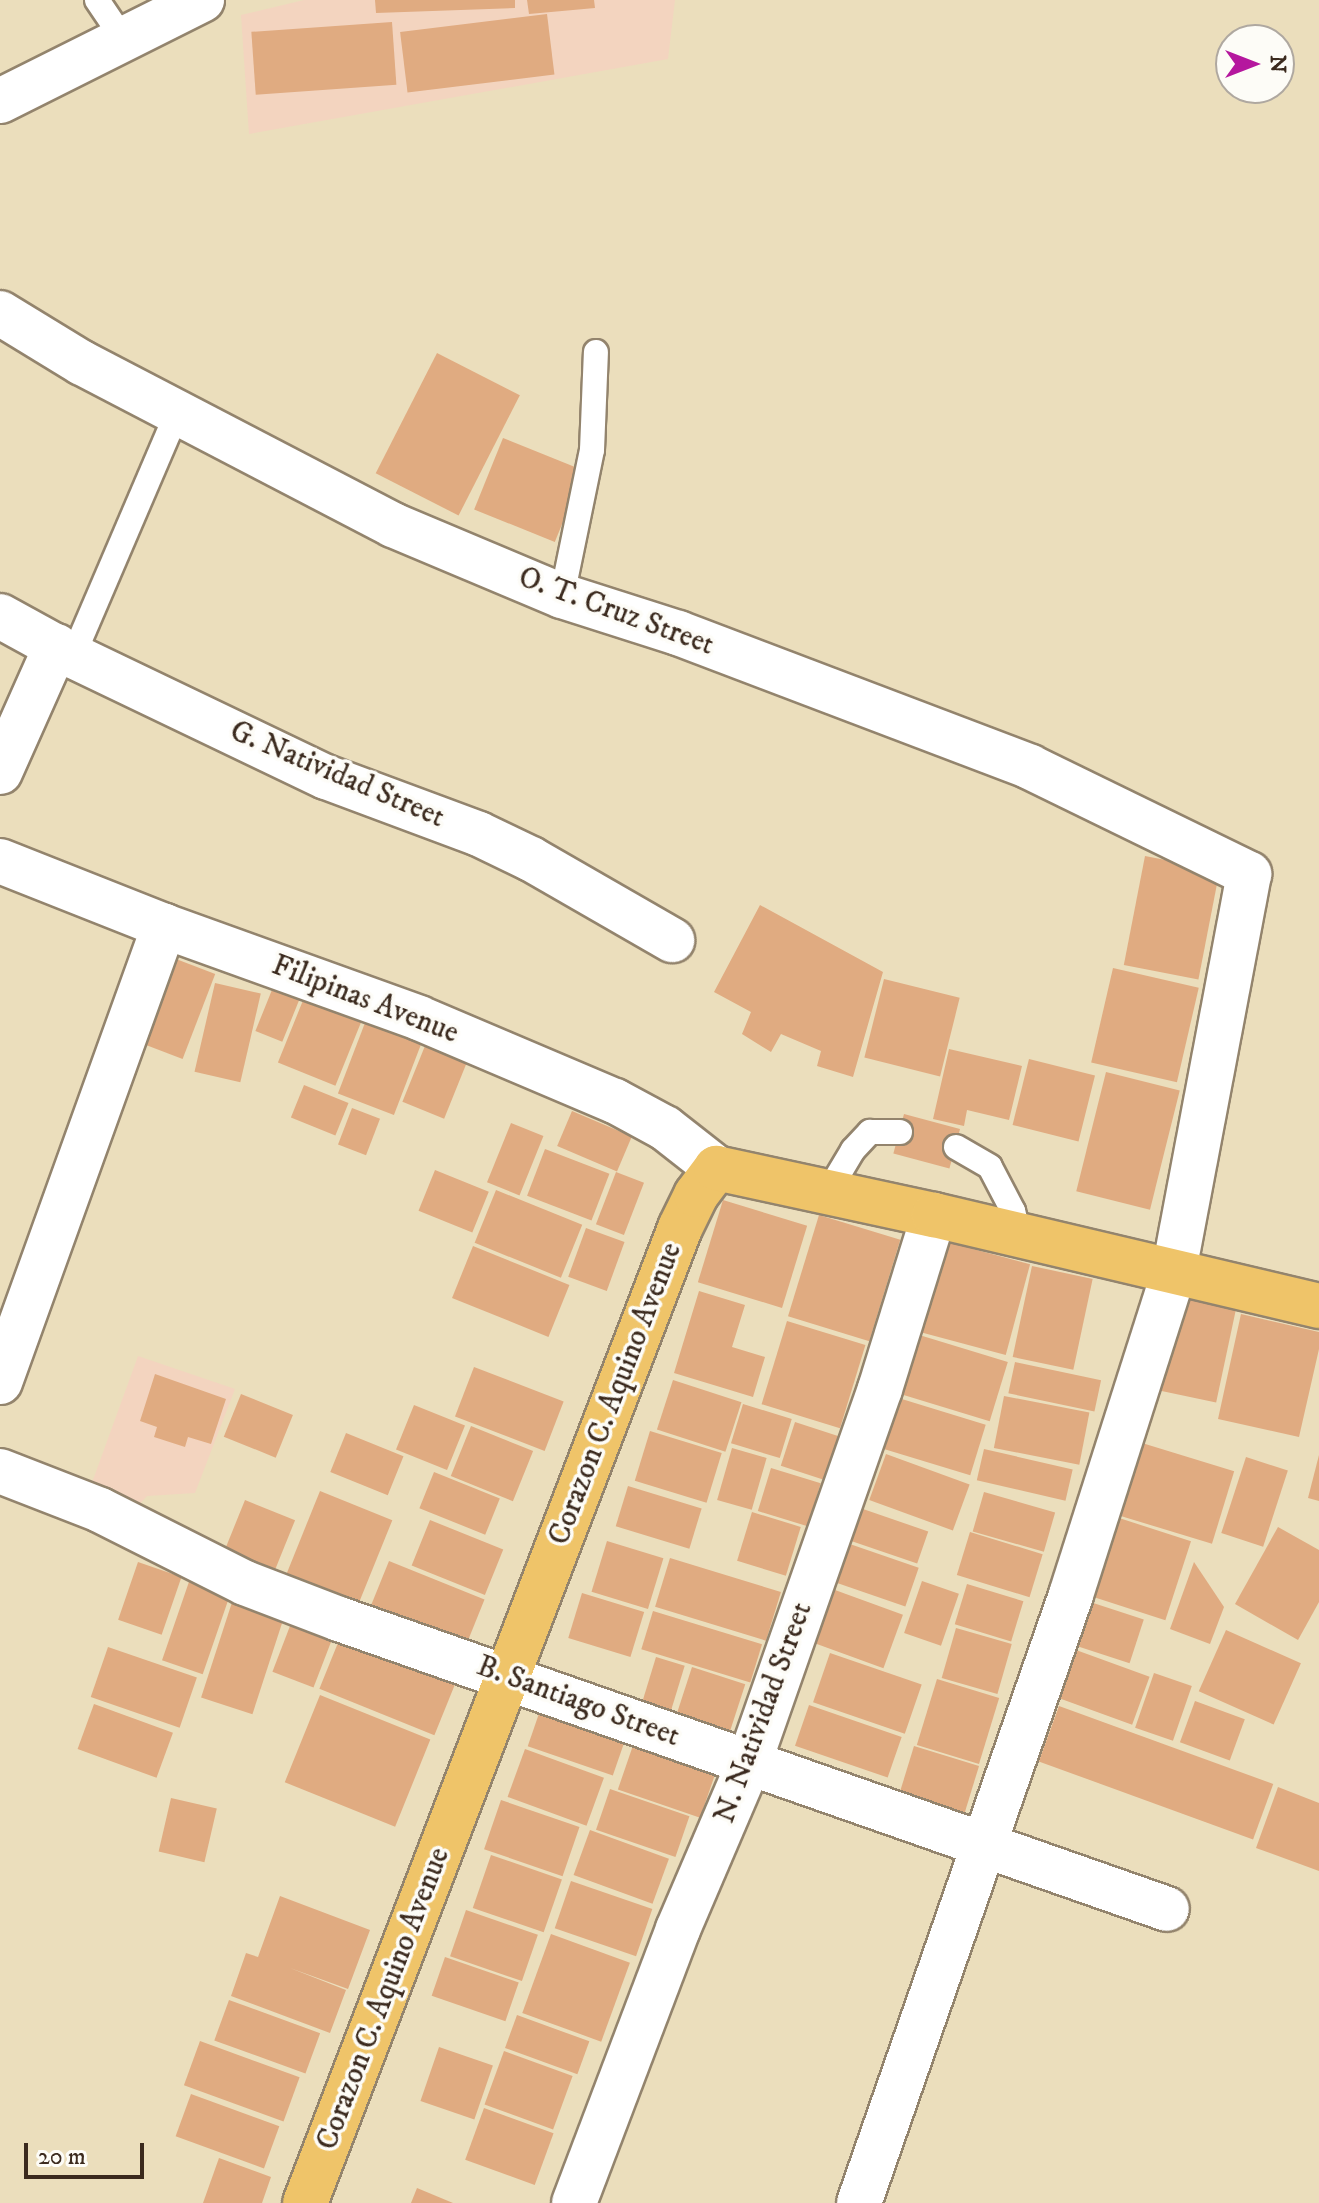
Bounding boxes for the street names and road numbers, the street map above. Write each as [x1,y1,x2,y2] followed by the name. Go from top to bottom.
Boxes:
[513,560,719,664] street label: O. T. Cruz Street
[224,714,450,836] street label: G. Natividad Street
[267,948,463,1052] street label: Filipinas Avenue
[542,1238,690,1550] street label: Corazon C. Aquino Avenue
[707,1598,821,1828] street label: N. Natividad Street
[472,1649,684,1755] street label: B. Santiago Street
[310,1843,458,2155] street label: Corazon C. Aquino Avenue

